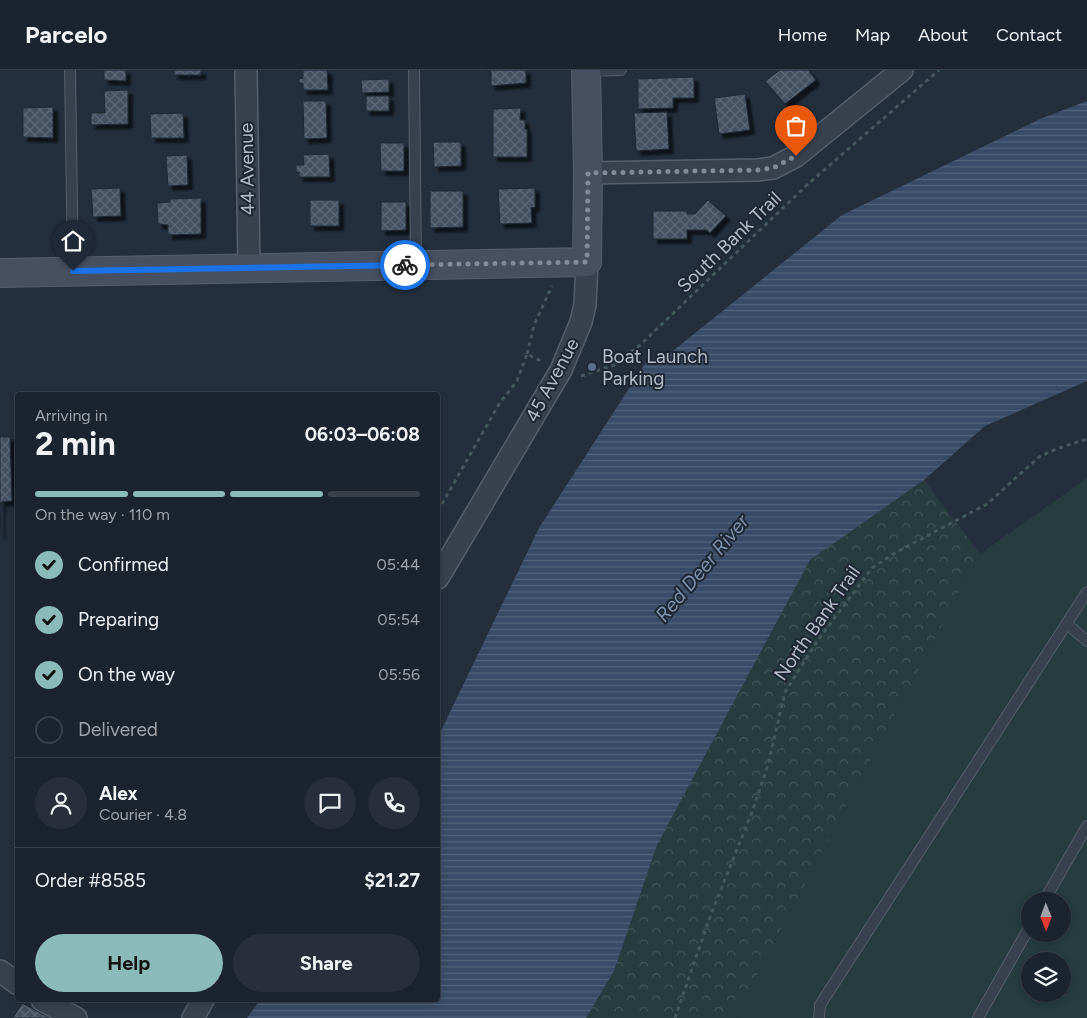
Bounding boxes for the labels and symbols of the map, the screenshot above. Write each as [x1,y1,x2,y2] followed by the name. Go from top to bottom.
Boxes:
[775,105,817,156] pin
[235,123,259,215] street label: 44 Avenue
[672,187,786,297] street label: South Bank Trail
[52,220,94,271] pin
[380,240,430,290] courier
[520,334,584,426] street label: 45 Avenue
[602,345,708,390] place label: Boat Launch Parking
[586,361,598,373] marker: Boat Launch Parking
[650,509,755,627] water label: Red Deer River
[769,561,865,685] street label: North Bank Trail
[1021,892,1071,942] north arrow

